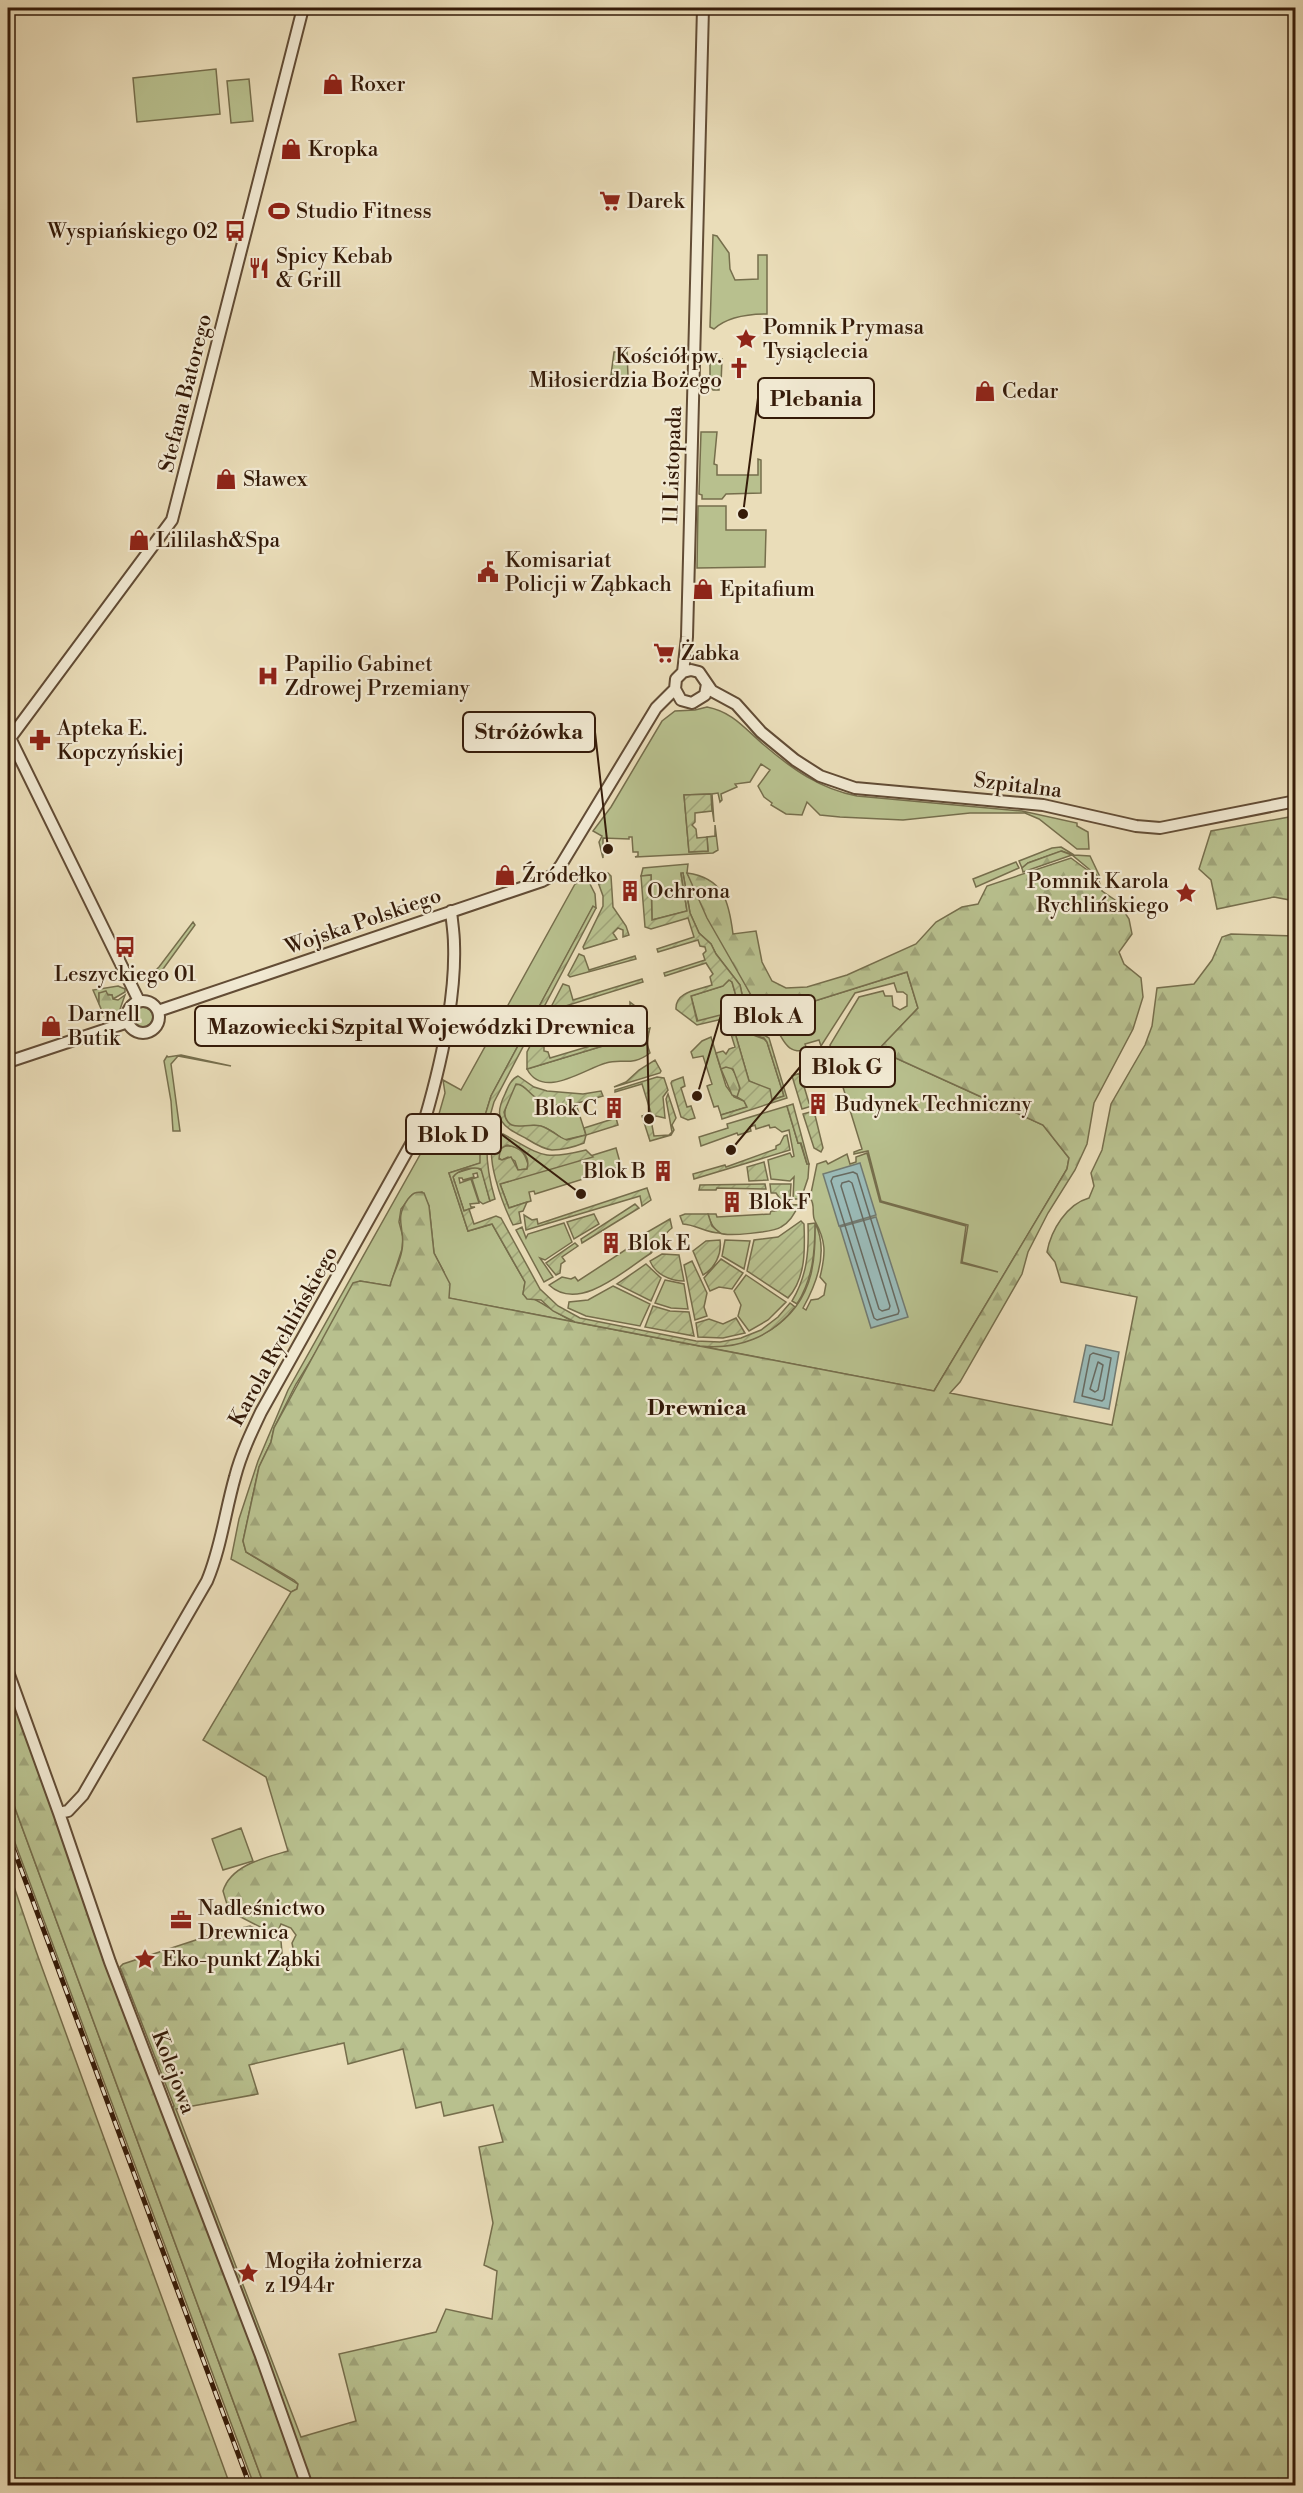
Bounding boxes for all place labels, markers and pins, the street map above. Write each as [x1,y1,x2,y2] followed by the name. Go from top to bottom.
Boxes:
[321,72,345,96] shop icon: Roxer
[350,72,406,98] place label: Roxer
[279,137,303,161] shop icon: Kropka
[308,137,379,163] place label: Kropka
[598,189,622,213] supermarket icon: Darek
[627,189,685,215] place label: Darek
[267,199,291,223] sports icon: Studio Fitness
[296,199,432,225] place label: Studio Fitness
[47,219,218,245] place label: Wyspiańskiego 02
[223,219,247,243] bus stop icon: Wyspiańskiego 02
[276,244,393,294] place label: Spicy Kebab & Grill
[247,256,271,280] restaurant icon: Spicy Kebab & Grill
[763,315,924,365] place label: Pomnik Prymasa Tysiąclecia
[734,327,758,351] place icon: Pomnik Prymasa Tysiąclecia
[529,344,722,394] place label: Kościół pw. Miłosierdzia Bożego
[727,356,751,380] church icon: Kościół pw. Miłosierdzia Bożego
[758,378,874,418] callout: Plebania
[973,379,997,403] shop icon: Cedar
[1002,379,1059,405] place label: Cedar
[214,467,238,491] shop icon: Sławex
[243,467,308,493] place label: Sławex
[127,528,151,552] shop icon: Lililash&Spa
[156,528,281,554] place label: Lililash&Spa
[505,548,672,598] place label: Komisariat Policji w Ząbkach
[476,560,500,584] public building icon: Komisariat Policji w Ząbkach
[691,577,715,601] shop icon: Epitafium
[720,577,815,603] place label: Epitafium
[681,639,740,667] place label: Żabka
[652,641,676,665] supermarket icon: Żabka
[285,652,470,702] place label: Papilio Gabinet Zdrowej Przemiany
[256,664,280,688] hospital icon: Papilio Gabinet Zdrowej Przemiany
[463,712,595,752] callout: Stróżówka
[56,716,184,766] place label: Apteka E. Kopczyńskiej
[28,728,52,752] pharmacy icon: Apteka E. Kopczyńskiej
[522,861,608,889] place label: Źródełko
[493,863,517,887] shop icon: Źródełko
[1027,869,1169,919] place label: Pomnik Karola Rychlińskiego
[618,879,642,903] building icon: Ochrona
[647,879,731,905] place label: Ochrona
[1174,881,1198,905] place icon: Pomnik Karola Rychlińskiego
[113,935,137,959] bus stop icon: Leszyckiego 01
[54,962,196,988] place label: Leszyckiego 01
[721,995,815,1035] callout: Blok A
[67,1002,140,1052] place label: Darnell Butik
[195,1006,647,1046] callout: Mazowiecki Szpital Wojewódzki Drewnica
[39,1014,63,1038] shop icon: Darnell Butik
[800,1047,895,1087] callout: Blok G
[806,1092,830,1116] building icon: Budynek Techniczny
[834,1092,1032,1118] place label: Budynek Techniczny
[534,1096,597,1122] place label: Blok C
[602,1096,626,1120] building icon: Blok C
[406,1114,501,1154] callout: Blok D
[582,1159,646,1185] place label: Blok B
[651,1159,675,1183] building icon: Blok B
[720,1190,744,1214] building icon: Blok F
[748,1190,811,1216] place label: Blok F
[599,1231,623,1255] building icon: Blok E
[627,1231,691,1257] place label: Blok E
[198,1896,325,1946] place label: Nadleśnictwo Drewnica
[169,1908,193,1932] office icon: Nadleśnictwo Drewnica
[133,1947,157,1971] place icon: Eko-punkt Ząbki
[162,1947,321,1973] place label: Eko-punkt Ząbki
[265,2249,423,2299] place label: Mogiła żołnierza z 1944r
[236,2261,260,2285] place icon: Mogiła żołnierza z 1944r

